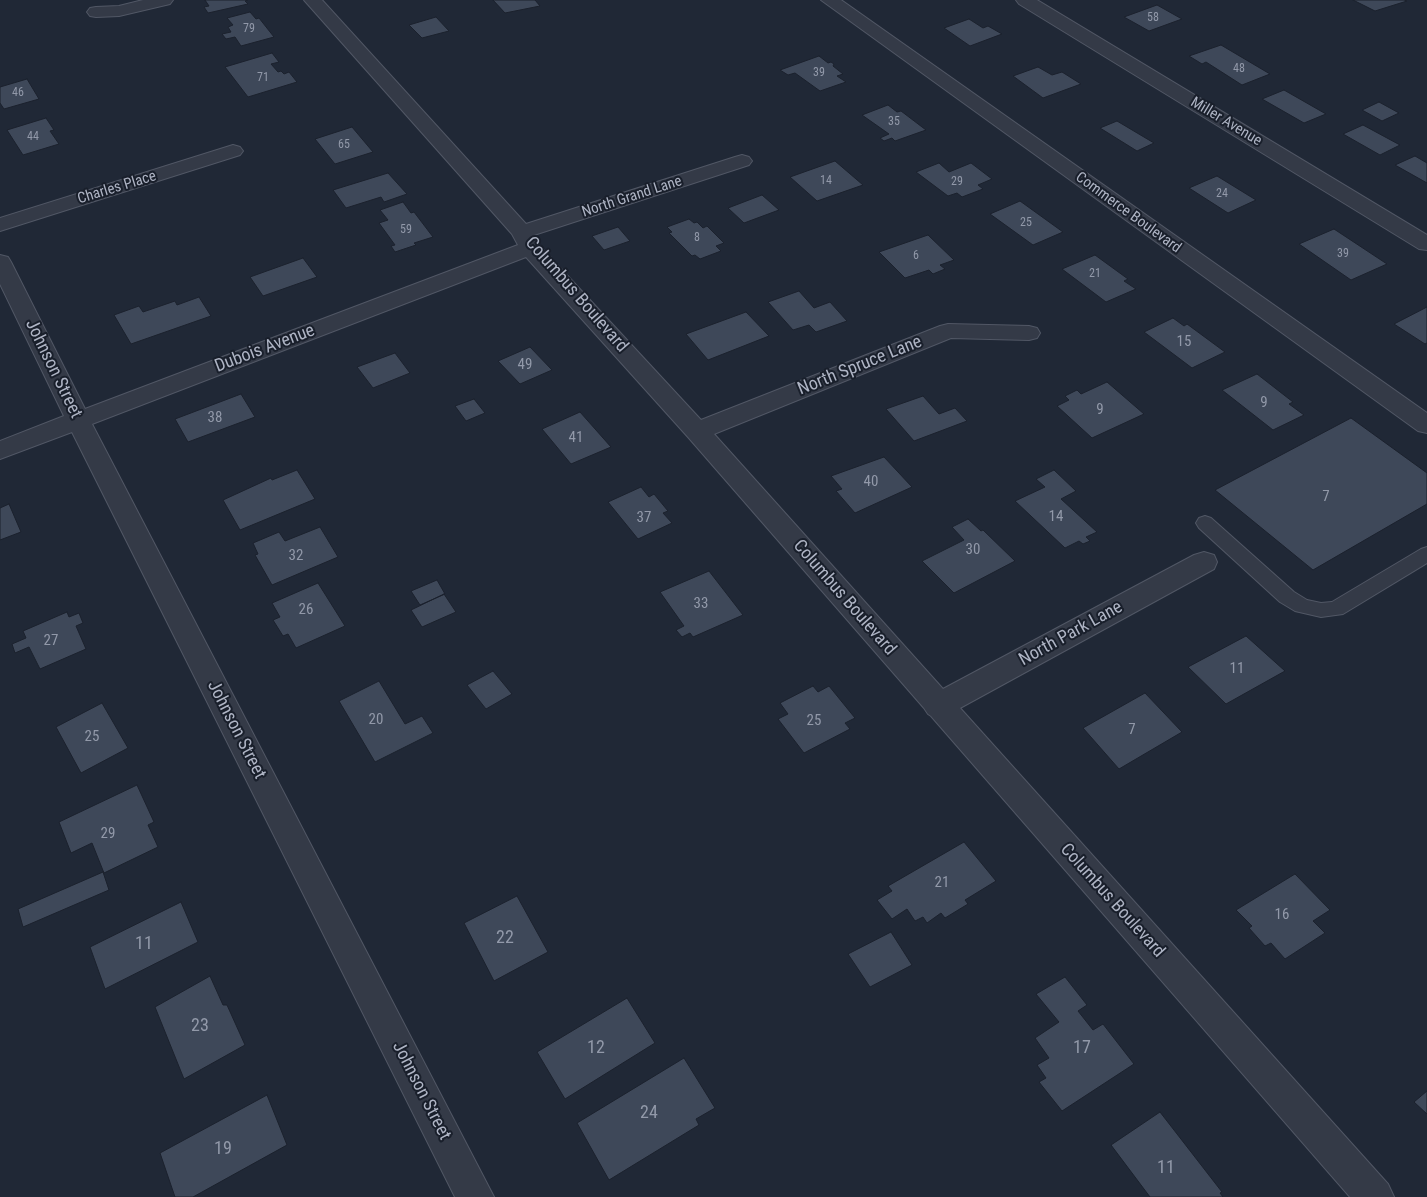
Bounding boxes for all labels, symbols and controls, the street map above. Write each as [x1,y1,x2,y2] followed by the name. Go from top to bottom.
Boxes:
[1147,11,1159,25] house number: 58
[243,22,255,36] house number: 79
[1233,62,1245,76] house number: 48
[813,66,825,80] house number: 39
[257,71,269,85] house number: 71
[12,86,24,100] house number: 46
[1187,94,1265,150] street label: Miller Avenue
[888,115,900,129] house number: 35
[27,130,39,144] house number: 44
[338,138,350,152] house number: 65
[76,168,158,208] street label: Charles Place
[1072,169,1184,257] street label: Commerce Boulevard
[580,172,684,222] street label: North Grand Lane
[820,174,832,188] house number: 14
[951,175,963,189] house number: 29
[1216,187,1228,201] house number: 24
[1020,216,1032,230] house number: 25
[400,223,412,237] house number: 59
[694,231,700,245] house number: 8
[520,233,632,357] street label: Columbus Boulevard
[1337,247,1349,261] house number: 39
[913,249,919,263] house number: 6
[1089,267,1101,281] house number: 21
[20,316,86,422] street label: Johnson Street
[212,320,318,378] street label: Dubois Avenue
[795,331,925,401] street label: North Spruce Lane
[1177,333,1191,351] house number: 15
[518,356,532,374] house number: 49
[1260,394,1268,412] house number: 9
[1096,401,1104,419] house number: 9
[208,409,222,427] house number: 38
[569,429,583,447] house number: 41
[864,473,878,491] house number: 40
[1322,488,1330,506] house number: 7
[1049,508,1063,526] house number: 14
[637,509,651,527] house number: 37
[788,536,900,660] street label: Columbus Boulevard
[966,541,980,559] house number: 30
[289,547,303,565] house number: 32
[694,595,708,613] house number: 33
[1016,597,1126,671] street label: North Park Lane
[299,601,313,619] house number: 26
[44,632,58,650] house number: 27
[1230,660,1244,678] house number: 11
[202,677,270,783] street label: Johnson Street
[369,711,383,729] house number: 20
[807,712,821,730] house number: 25
[1128,721,1136,739] house number: 7
[85,728,99,746] house number: 25
[101,825,115,843] house number: 29
[1055,840,1169,962] street label: Columbus Boulevard
[935,874,949,892] house number: 21
[1275,906,1289,924] house number: 16
[496,927,514,949] house number: 22
[135,933,153,955] house number: 11
[191,1015,209,1037] house number: 23
[587,1037,605,1059] house number: 12
[1073,1037,1091,1059] house number: 17
[387,1038,455,1144] street label: Johnson Street
[640,1102,658,1124] house number: 24
[214,1138,232,1160] house number: 19
[1157,1157,1175,1179] house number: 11

